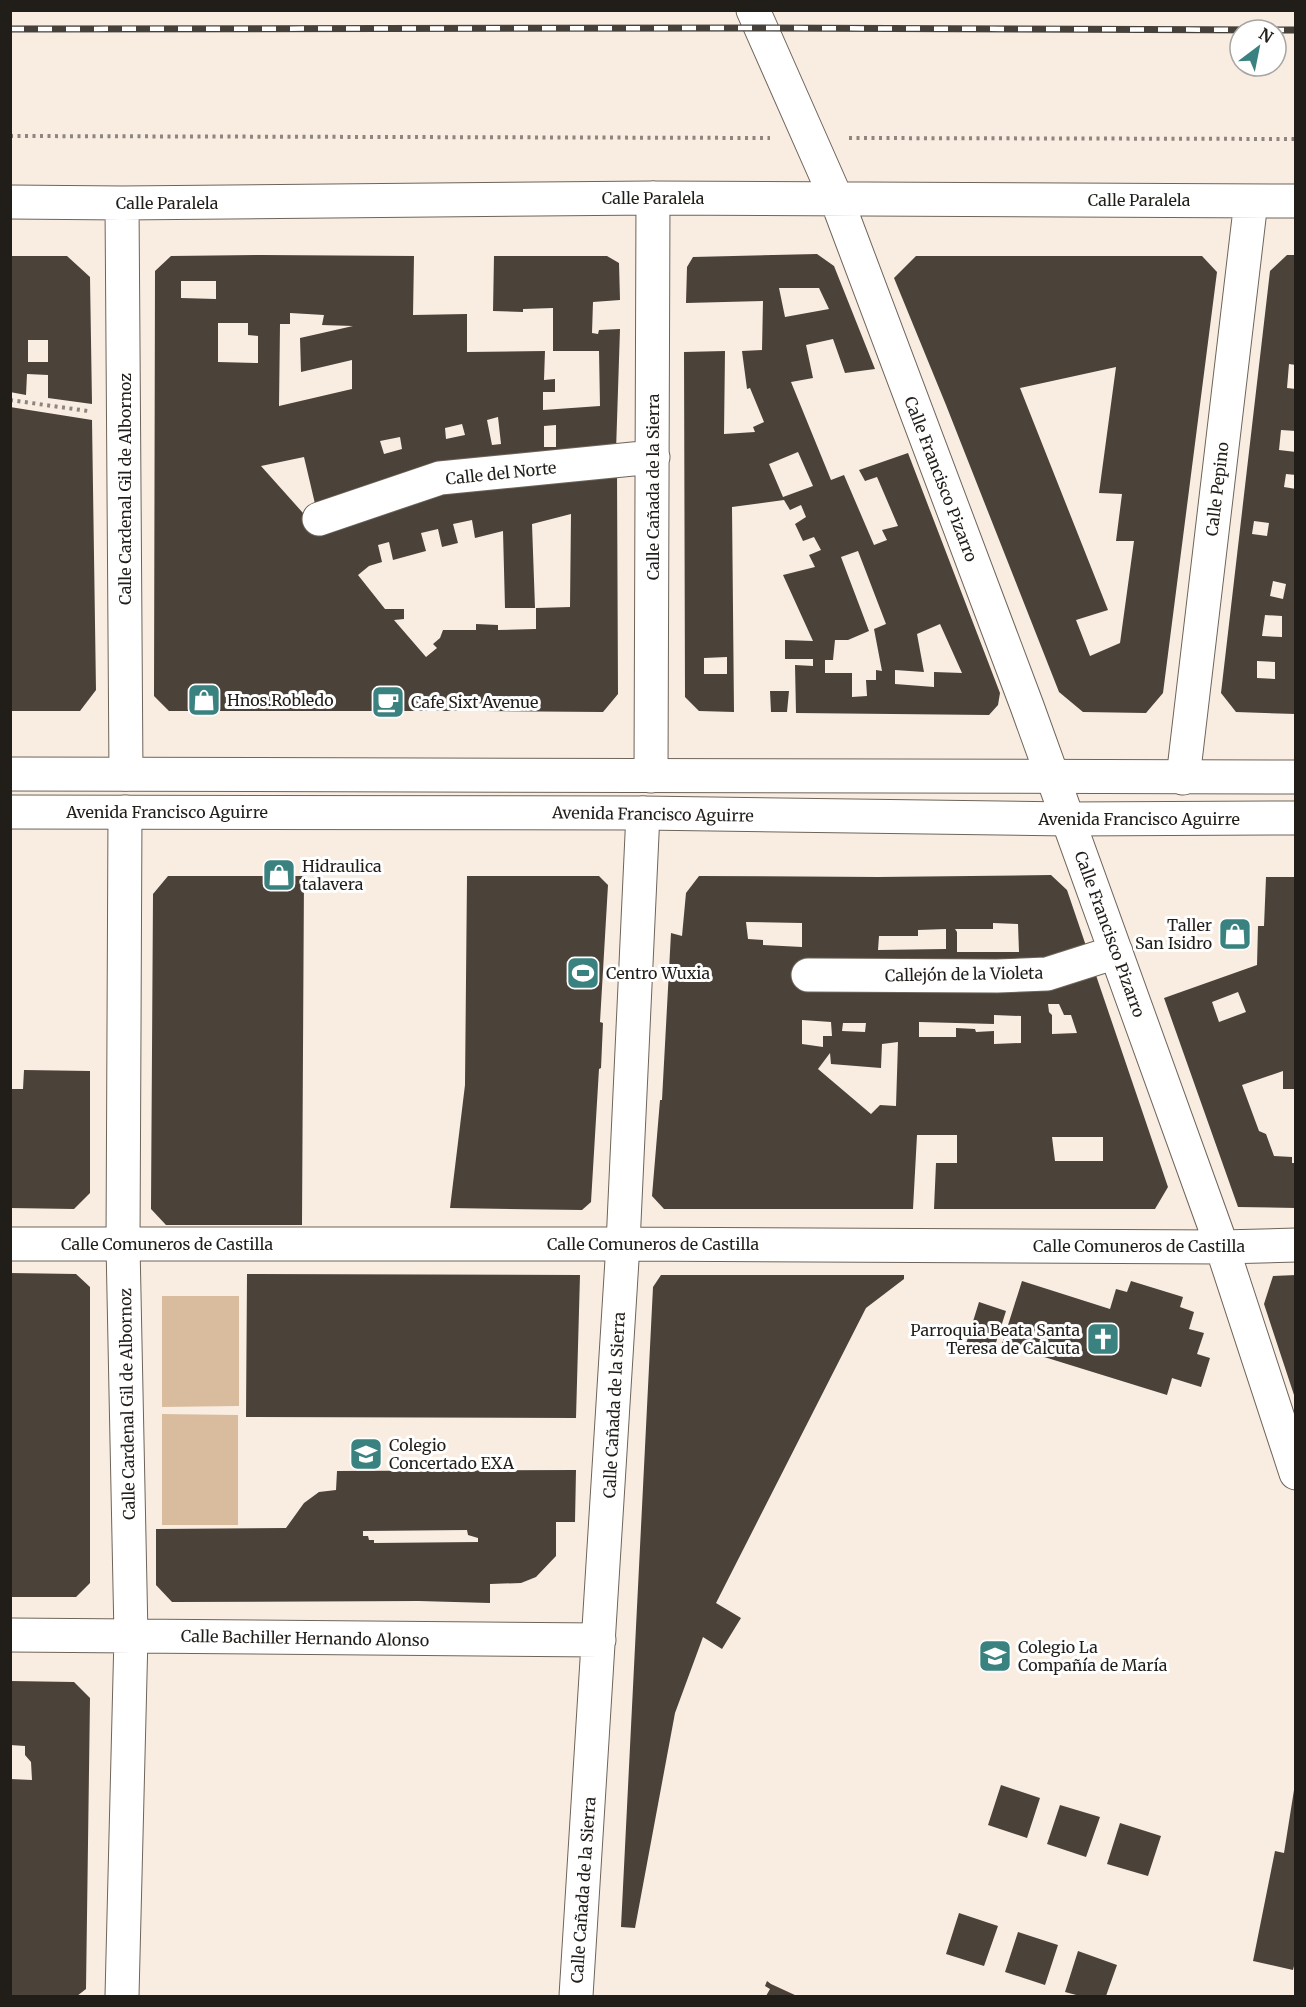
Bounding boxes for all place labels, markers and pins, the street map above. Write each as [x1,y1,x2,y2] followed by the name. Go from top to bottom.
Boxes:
[186,682,222,718] shop icon: Hnos.Robledo
[370,684,406,720] cafe icon: Cafe Sixt Avenue
[227,690,334,710] place label: Hnos.Robledo
[411,692,538,712] place label: Cafe Sixt Avenue
[302,856,382,894] place label: Hidraulica talavera
[261,857,297,893] shop icon: Hidraulica talavera
[1135,915,1212,953] place label: Taller San Isidro
[1217,916,1253,952] shop icon: Taller San Isidro
[565,955,601,991] sports icon: Centro Wuxia
[606,963,710,983] place label: Centro Wuxia
[910,1320,1080,1358] place label: Parroquia Beata Santa Teresa de Calcuta
[1085,1321,1121,1357] church icon: Parroquia Beata Santa Teresa de Calcuta
[389,1435,515,1473] place label: Colegio Concertado EXA
[348,1436,384,1472] school or university icon: Colegio Concertado EXA
[1018,1637,1168,1675] place label: Colegio La Compañía de María
[977,1638,1013,1674] school or university icon: Colegio La Compañía de María

